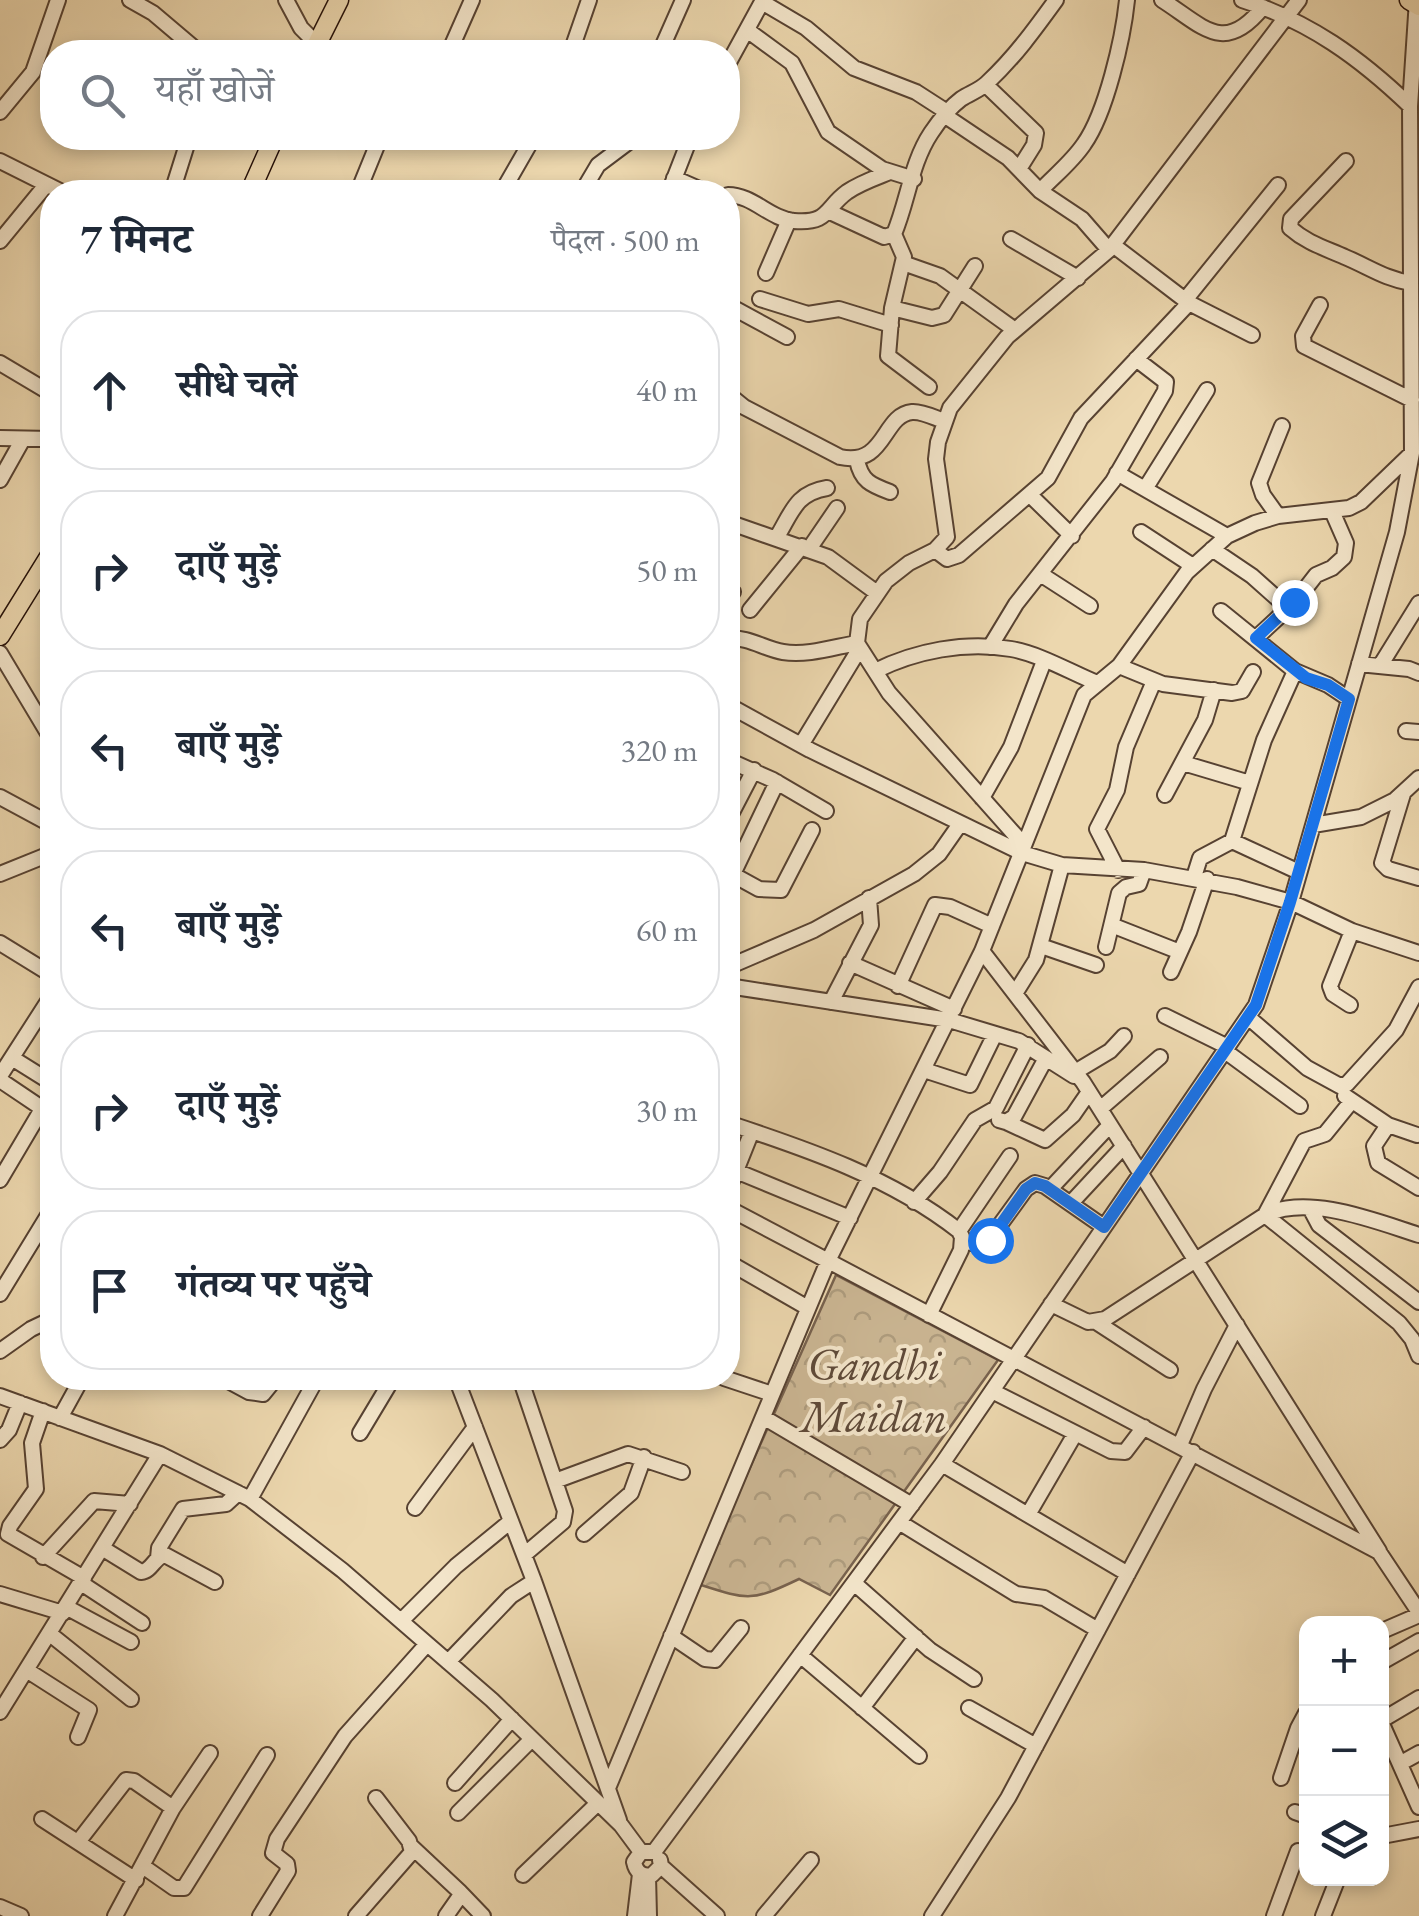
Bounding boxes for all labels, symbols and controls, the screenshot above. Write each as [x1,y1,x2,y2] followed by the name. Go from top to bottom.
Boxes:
[40,40,740,150] search box
[155,64,274,113] text: यहाँ खोजें
[75,68,130,123] icon: search
[80,211,192,266] text: 7 मिनट
[551,219,700,261] text: पैदल · 500 m
[177,359,296,408] text: सीधे चलें
[82,363,137,418] icon: ahead
[636,369,698,411] text: 40 m
[177,539,279,588] text: दाएँ मुड़ें
[82,543,137,598] icon: right
[636,549,698,591] text: 50 m
[1272,580,1318,626] route end
[177,719,280,768] text: बाएँ मुड़ें
[82,723,137,778] icon: left
[621,729,698,771] text: 320 m
[177,899,280,948] text: बाएँ मुड़ें
[82,903,137,958] icon: left
[636,909,698,951] text: 60 m
[177,1079,279,1128] text: दाएँ मुड़ें
[82,1083,137,1138] icon: right
[636,1089,698,1131] text: 30 m
[968,1218,1014,1264] route start
[177,1259,371,1308] text: गंतव्य पर पहुँचे
[82,1263,137,1318] icon: arrive
[798,1335,947,1445] park label: Gandhi Maidan
[1299,1616,1389,1886] map controls
[1299,1616,1389,1706] button: +
[1299,1706,1389,1796] button: −
[1299,1796,1389,1886] button: layers

